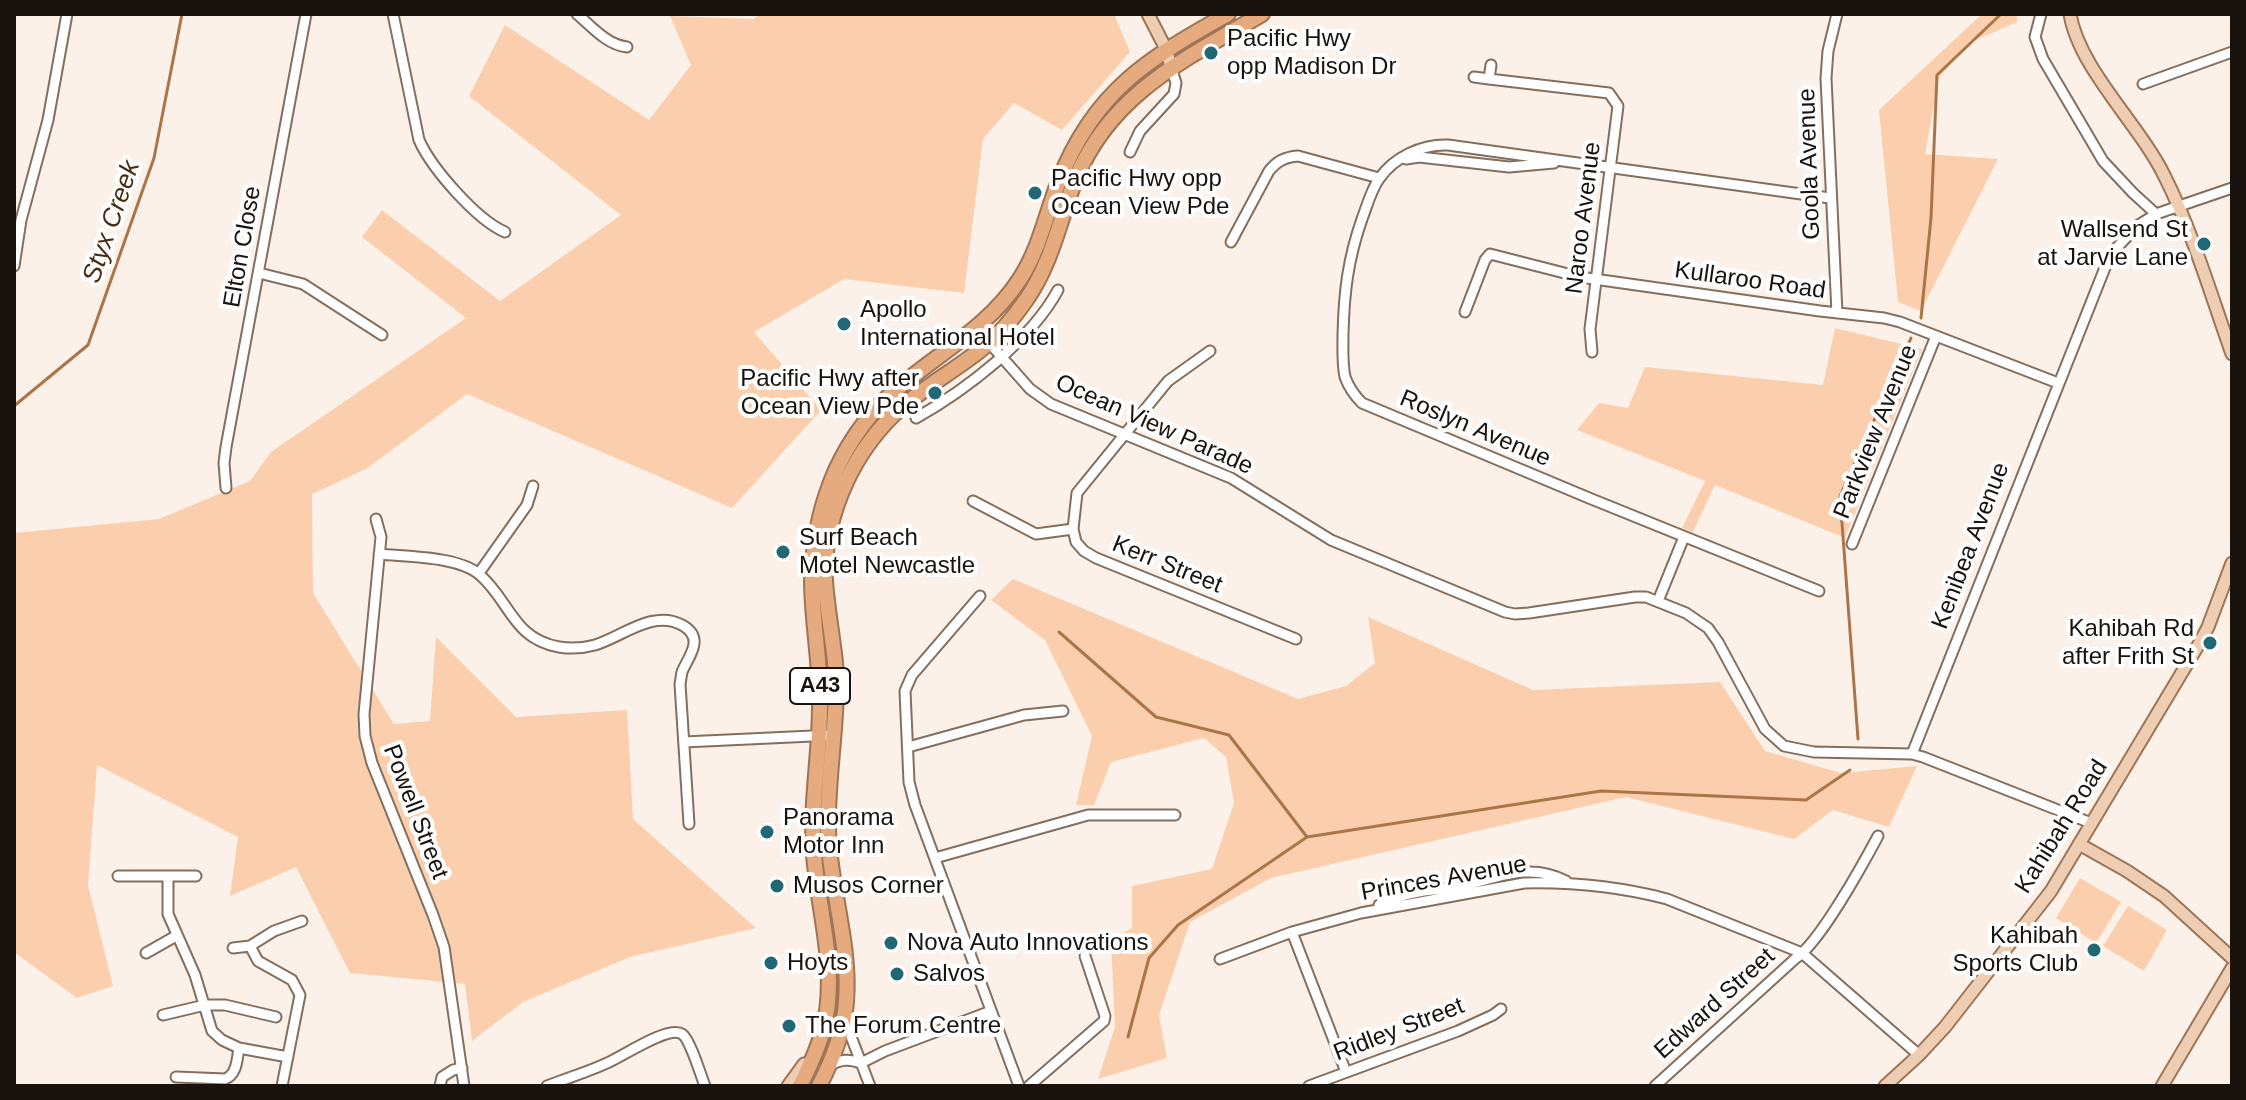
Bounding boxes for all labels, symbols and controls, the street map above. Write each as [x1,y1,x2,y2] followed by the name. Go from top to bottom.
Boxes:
[1227,25,1396,81] place label: Pacific Hwy opp Madison Dr
[1202,44,1220,62] marker: Pacific Hwy opp Madison Dr
[1793,88,1827,240] street label: Goola Avenue
[1560,140,1608,296] street label: Naroo Avenue
[77,157,147,287] water label: Styx Creek
[1051,165,1229,221] place label: Pacific Hwy opp Ocean View Pde
[218,184,268,310] street label: Elton Close
[1026,184,1044,202] marker: Pacific Hwy opp Ocean View Pde
[2037,216,2188,272] place label: Wallsend St at Jarvie Lane
[2195,235,2213,253] marker: Wallsend St at Jarvie Lane
[1673,256,1827,306] street label: Kullaroo Road
[860,296,1055,352] place label: Apollo International Hotel
[835,315,853,333] marker: Apollo International Hotel
[1828,341,1924,523] street label: Parkview Avenue
[740,365,919,421] place label: Pacific Hwy after Ocean View Pde
[1051,369,1257,481] street label: Ocean View Parade
[926,384,944,402] marker: Pacific Hwy after Ocean View Pde
[1395,384,1555,474] street label: Roslyn Avenue
[1926,459,2016,633] street label: Kenibea Avenue
[799,524,975,580] place label: Surf Beach Motel Newcastle
[1108,530,1226,600] street label: Kerr Street
[774,543,792,561] marker: Surf Beach Motel Newcastle
[2062,615,2194,671] place label: Kahibah Rd after Frith St
[2201,634,2219,652] marker: Kahibah Rd after Frith St
[790,668,850,704] road number: A43
[376,741,454,883] street label: Powell Street
[2009,755,2115,899] street label: Kahibah Road
[783,804,894,860] place label: Panorama Motor Inn
[758,823,776,841] marker: Panorama Motor Inn
[1359,850,1529,908] street label: Princes Avenue
[793,872,944,900] place label: Musos Corner
[768,877,786,895] marker: Musos Corner
[1953,922,2078,978] place label: Kahibah Sports Club
[907,929,1148,957] place label: Nova Auto Innovations
[882,934,900,952] marker: Nova Auto Innovations
[2085,941,2103,959] marker: Kahibah Sports Club
[1649,942,1781,1066] street label: Edward Street
[787,949,848,977] place label: Hoyts
[762,954,780,972] marker: Hoyts
[913,960,985,988] place label: Salvos
[888,965,906,983] marker: Salvos
[1330,992,1468,1068] street label: Ridley Street
[805,1012,1001,1040] place label: The Forum Centre
[780,1017,798,1035] marker: The Forum Centre

